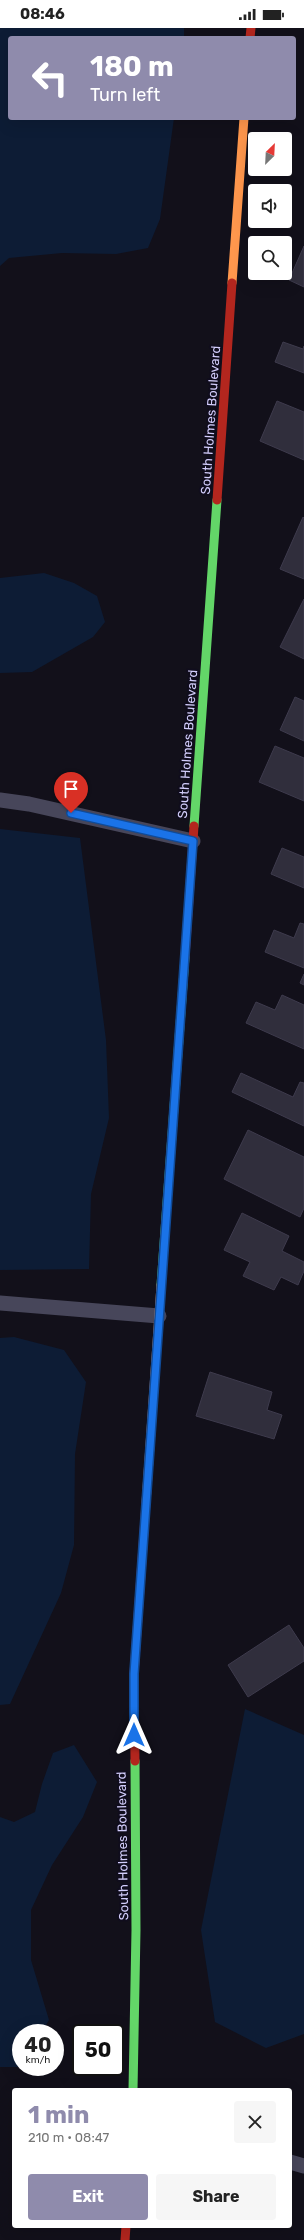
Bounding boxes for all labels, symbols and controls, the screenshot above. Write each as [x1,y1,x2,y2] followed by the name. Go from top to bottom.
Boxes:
[20,5,65,23] text: 08:46
[90,50,174,83] text: 180 m
[24,52,76,104] icon: left
[90,84,160,106] text: Turn left
[248,132,292,176] north arrow
[248,132,292,280] map controls
[248,184,292,228] button: sound
[248,236,292,280] button: search
[198,345,223,495] street label: South Holmes Boulevard
[175,669,200,819] street label: South Holmes Boulevard
[54,772,88,813] pin
[60,778,82,800] icon: arrive
[113,1714,155,1756] position arrow
[114,1771,131,1921] street label: South Holmes Boulevard
[72,2024,124,2076] speed limit sign: 50
[24,2033,52,2057] text: 40
[26,2054,50,2066] text: km/h
[28,2101,89,2129] text: 1 min
[234,2101,276,2143] button: close
[28,2130,109,2145] text: 210 m · 08:47
[28,2174,148,2220] button: Exit
[156,2174,276,2220] button: Share

